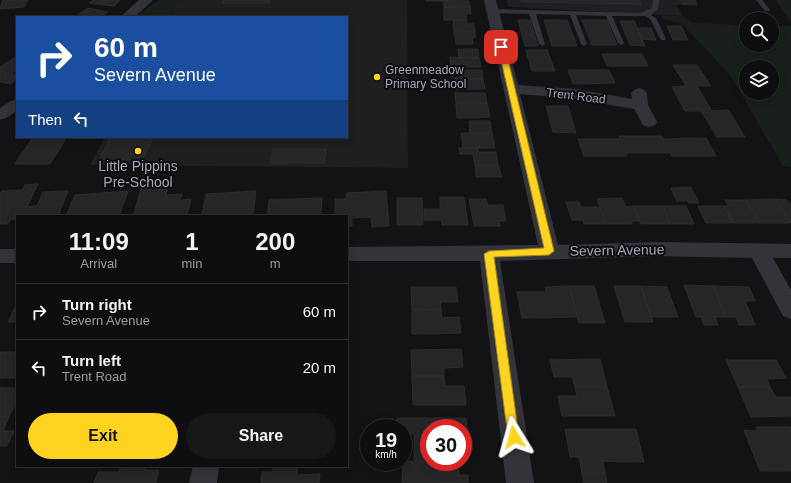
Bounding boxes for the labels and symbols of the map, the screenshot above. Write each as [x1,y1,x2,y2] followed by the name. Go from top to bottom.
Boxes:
[484,30,518,64] pin
[385,63,466,91] place label: Greenmeadow Primary School
[372,72,382,82] marker: Greenmeadow Primary School
[546,85,606,107] street label: Trent Road
[133,146,143,156] marker: Little Pippins Pre-School
[98,158,178,190] place label: Little Pippins Pre-School
[570,241,665,259] street label: Severn Avenue
[493,416,535,458] position arrow
[420,419,472,471] speed limit sign: 30

